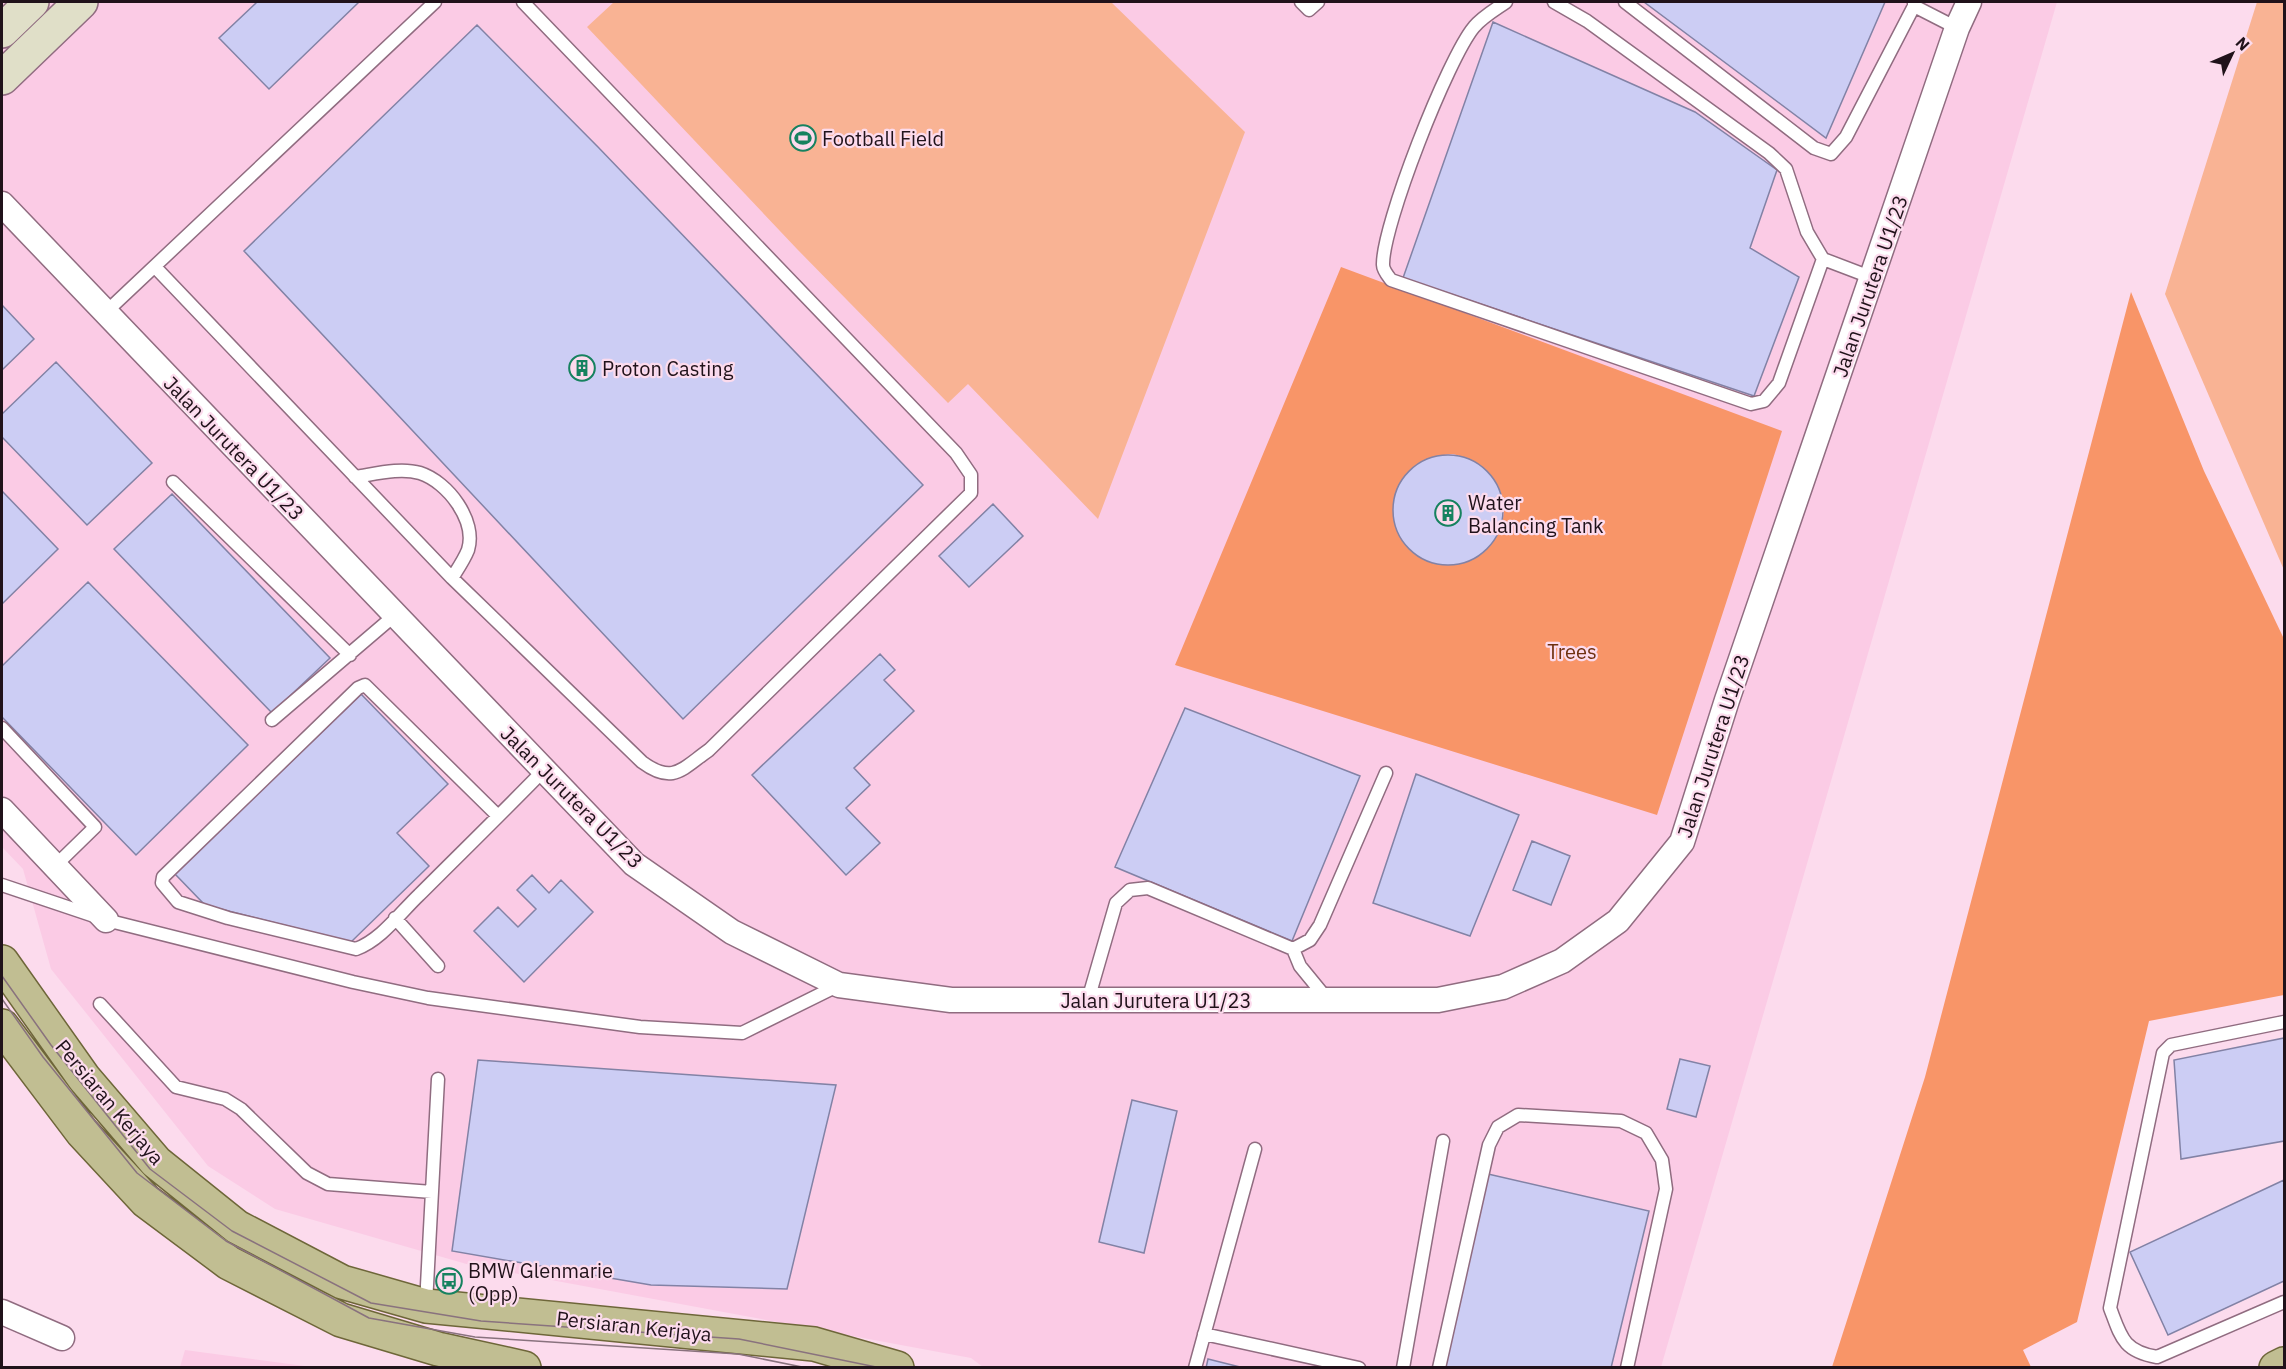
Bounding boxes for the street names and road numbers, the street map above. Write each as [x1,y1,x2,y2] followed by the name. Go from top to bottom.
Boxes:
[1826,191,1914,381] street label: Jalan Jurutera U1/23
[158,370,310,526] street label: Jalan Jurutera U1/23
[1671,651,1755,841] street label: Jalan Jurutera U1/23
[495,720,649,874] street label: Jalan Jurutera U1/23
[1060,987,1252,1014] street label: Jalan Jurutera U1/23
[50,1034,171,1171] street label: Persiaran Kerjaya
[555,1304,713,1348] street label: Persiaran Kerjaya

